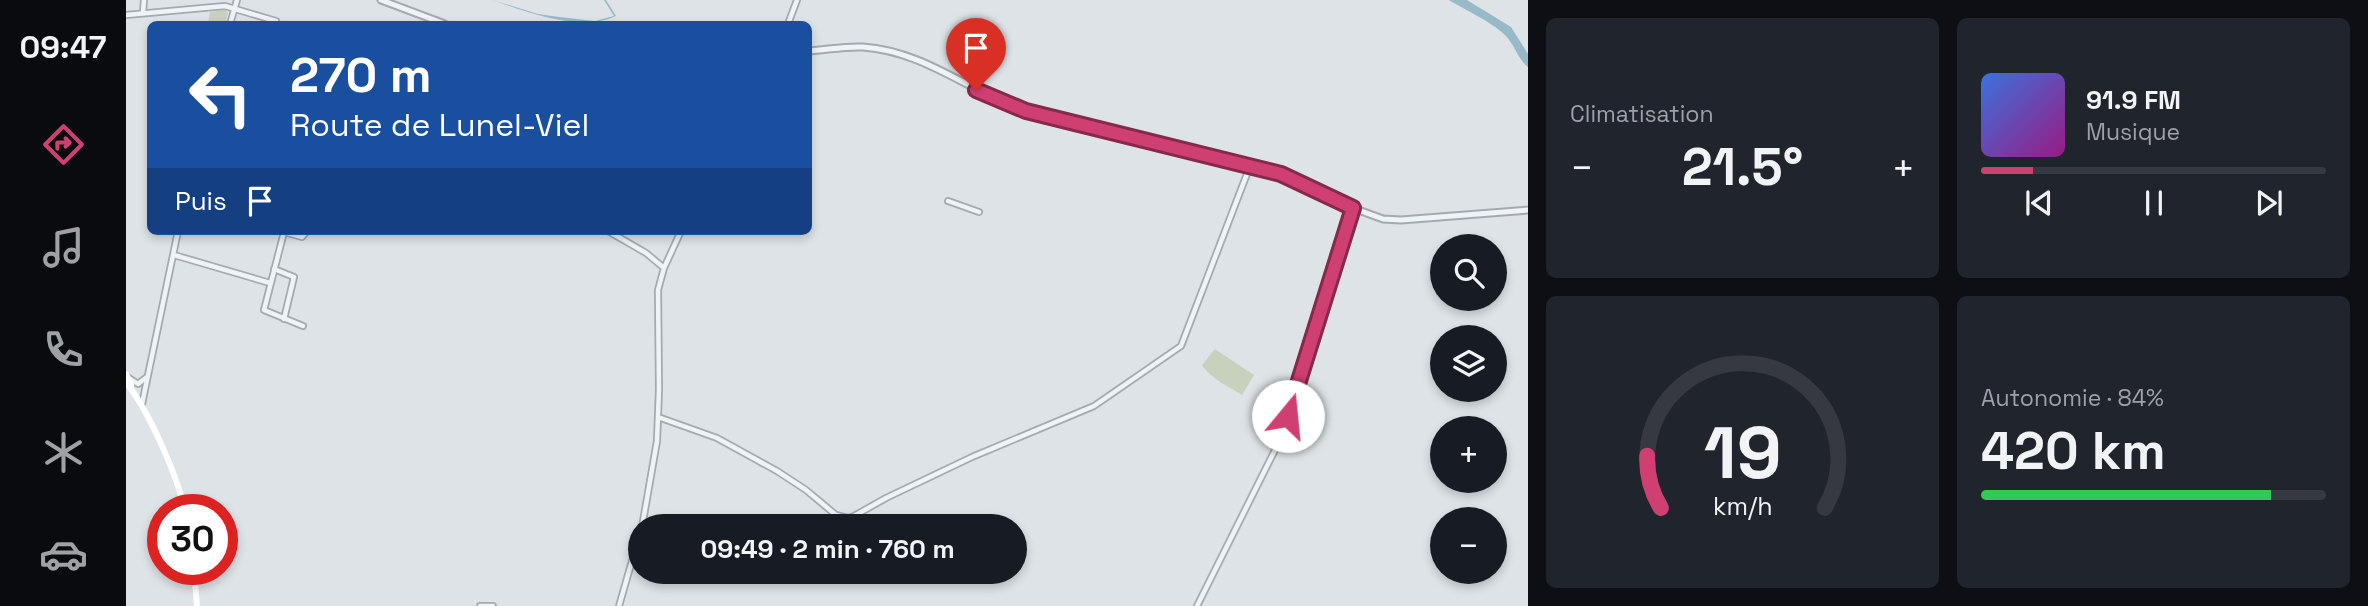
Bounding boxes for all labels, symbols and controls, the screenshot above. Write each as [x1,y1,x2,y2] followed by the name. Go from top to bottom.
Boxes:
[946,18,1006,90] pin
[20,27,106,67] text: 09:47
[957,29,995,67] icon: arrive
[290,44,432,106] text: 270 m
[175,49,266,140] icon: left
[2086,83,2181,117] text: 91.9 FM
[1570,99,1714,129] text: Climatisation
[290,105,589,145] text: Route de Lunel-Viel
[2086,117,2180,147] text: Musique
[39,120,88,169] icon: directions
[1682,134,1803,200] text: 21.5°
[1570,144,1594,192] text: −
[1891,144,1915,192] text: +
[241,182,279,220] icon: arrive
[175,184,227,218] text: Puis
[2020,184,2058,222] icon: previous
[2135,184,2173,222] icon: pause
[2250,184,2288,222] icon: next
[39,223,88,272] icon: music
[1430,234,1507,584] map controls
[1430,234,1507,311] button: search
[39,325,88,374] icon: phone
[1430,325,1507,402] button: layers
[1251,379,1325,453] position arrow
[1981,383,2164,413] text: Autonomie · 84%
[1704,406,1781,499] text: 19
[1430,416,1507,493] button: +
[1981,418,2166,484] text: 420 km
[39,428,88,477] icon: climate
[1713,490,1772,522] text: km/h
[147,494,238,585] speed limit sign: 30
[1430,507,1507,584] button: −
[39,530,88,579] icon: car
[700,532,955,566] text: 09:49 · 2 min · 760 m

